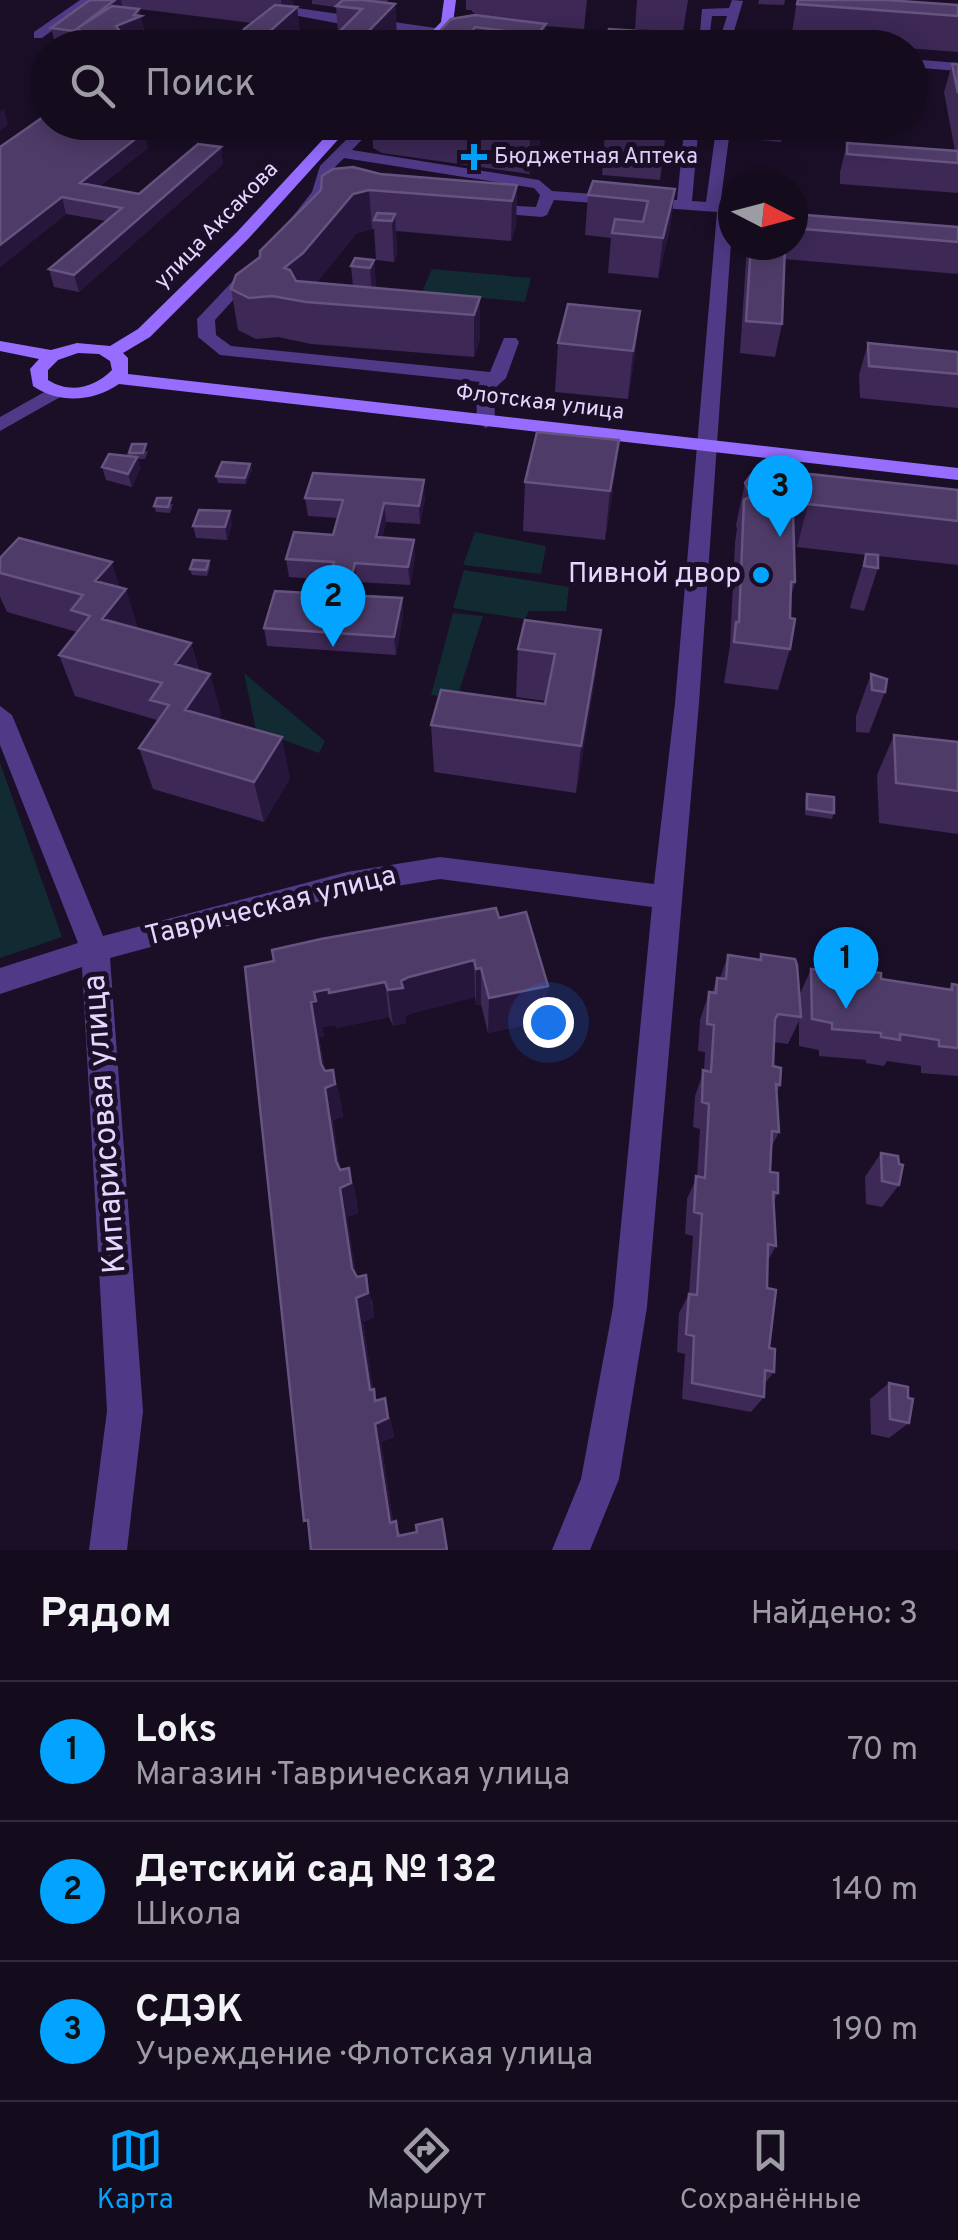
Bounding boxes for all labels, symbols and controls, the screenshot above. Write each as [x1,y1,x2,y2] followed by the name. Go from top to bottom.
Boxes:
[30,30,928,140] search box
[65,58,120,113] icon: search
[145,61,256,110] text: Поиск
[494,144,698,171] place label: Бюджетная Аптека
[463,146,485,168] marker: Бюджетная Аптека
[149,157,285,295] street label: улица Аксакова
[718,170,808,260] north arrow
[454,379,626,427] street label: Флотская улица
[748,454,812,537] pin: 3
[568,557,741,593] place label: Пивной двор
[300,564,366,647] pin: 2
[750,564,772,586] marker: Пивной двор
[142,858,400,956] street label: Таврическая улица
[814,926,878,1009] pin: 1
[76,973,136,1275] street label: Кипарисовая улица
[523,997,574,1048] your location
[40,1589,172,1642] text: Рядом
[751,1595,918,1635] text: Найдено: 3
[135,1707,217,1756] text: Loks
[66,1731,79,1771] text: 1
[847,1731,918,1771] text: 70 m
[135,1756,570,1796] text: Магазин · Таврическая улица
[135,1847,497,1896] text: Детский сад № 132
[63,1871,82,1911] text: 2
[832,1871,918,1911] text: 140 m
[135,1896,241,1936] text: Школа
[135,1987,243,2036] text: СДЭК
[63,2011,82,2051] text: 3
[832,2011,918,2051] text: 190 m
[135,2036,593,2076] text: Учреждение · Флотская улица
[97,2123,173,2219] tab: Карта
[367,2123,486,2219] tab: Маршрут
[680,2123,861,2219] tab: Сохранённые

